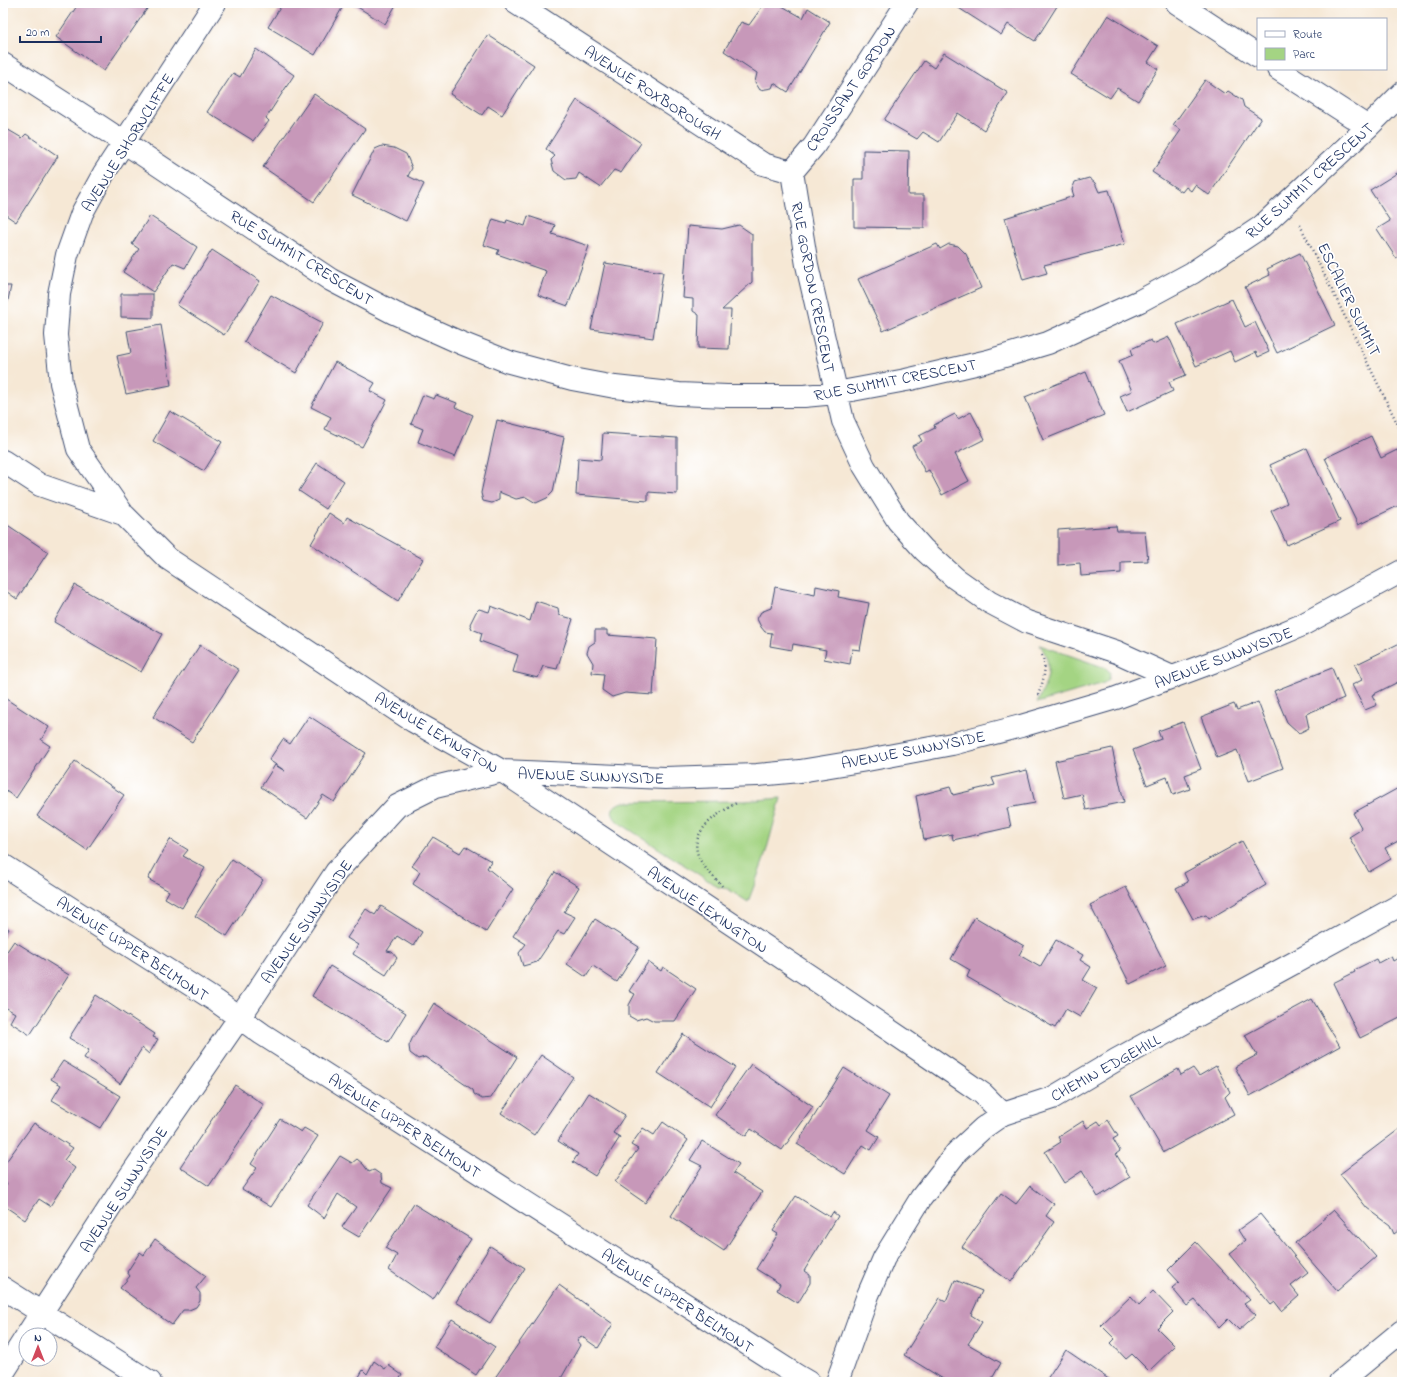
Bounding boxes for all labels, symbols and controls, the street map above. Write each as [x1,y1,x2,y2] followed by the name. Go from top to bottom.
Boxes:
[20,18,101,44] scale bar
[1257,18,1387,70] legend
[800,21,903,157] street label: CROISSANT GORDON
[26,24,49,42] text: 20 m
[1293,26,1323,44] text: Route
[579,40,725,147] street label: AVENUE ROXBOROUGH
[1293,46,1315,64] text: Parc
[76,69,181,217] street label: AVENUE SHORNCLIFFE
[1241,117,1380,246] street label: RUE SUMMIT CRESCENT
[784,200,840,375] street label: RUE GORDON CRESCENT
[224,205,377,313] street label: RUE SUMMIT CRESCENT
[1310,239,1386,361] street label: ESCALIER SUMMIT
[812,353,979,409] street label: RUE SUMMIT CRESCENT
[1151,621,1296,696] street label: AVENUE SUNNYSIDE
[369,687,503,780] street label: AVENUE LEXINGTON
[839,725,988,777] street label: AVENUE SUNNYSIDE
[517,762,665,792] street label: AVENUE SUNNYSIDE
[256,855,359,989] street label: AVENUE SUNNYSIDE
[641,861,772,960] street label: AVENUE LEXINGTON
[51,891,213,1008] street label: AVENUE UPPER BELMONT
[1047,1029,1165,1109] street label: CHEMIN EDGEHILL
[323,1068,485,1185] street label: AVENUE UPPER BELMONT
[75,1122,175,1258] street label: AVENUE SUNNYSIDE
[596,1243,758,1360] street label: AVENUE UPPER BELMONT
[18,1327,58,1367] north arrow
[34,1330,42,1346] text: N

